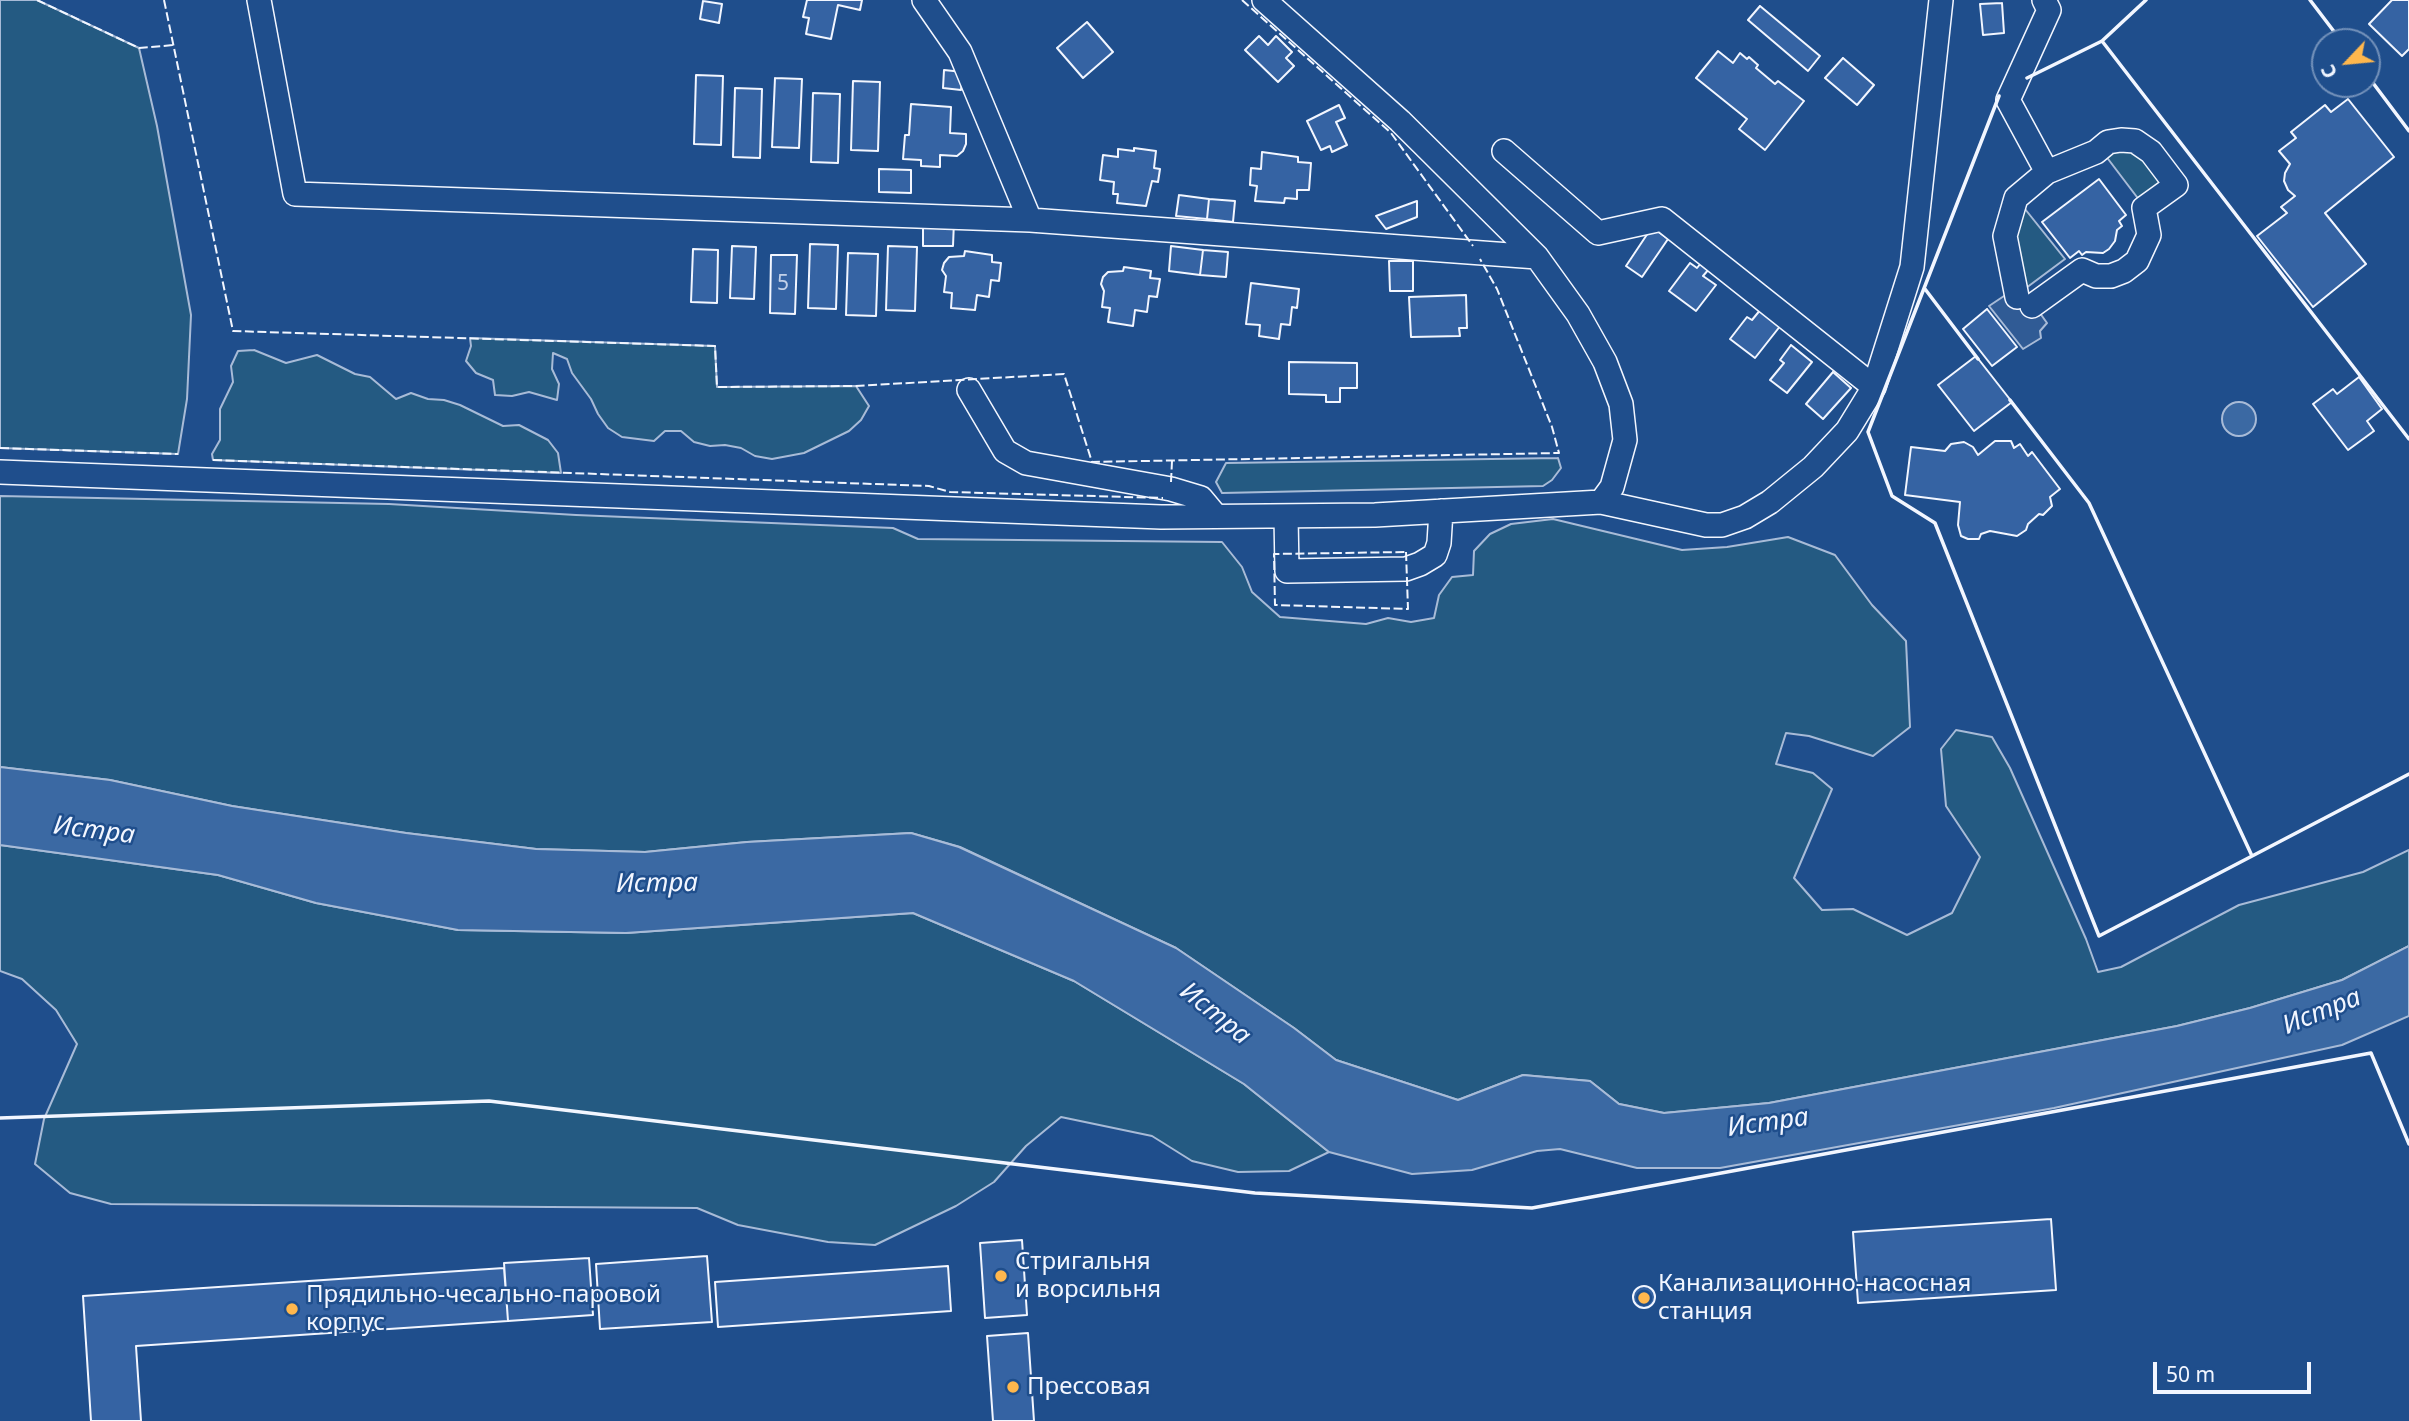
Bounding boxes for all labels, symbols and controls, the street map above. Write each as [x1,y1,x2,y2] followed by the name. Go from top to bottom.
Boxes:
[2311,28,2381,98] north arrow
[2315,60,2343,83] text: С
[777,271,789,297] house number: 5
[51,811,137,851] water label: Истра
[616,868,698,900] water label: Истра
[1173,976,1257,1052] water label: Истра
[2278,982,2366,1042] water label: Истра
[1725,1102,1811,1144] water label: Истра
[1015,1248,1161,1304] place label: Стригальня и ворсильня
[993,1268,1009,1284] marker: Стригальня и ворсильня
[1658,1270,1971,1326] place label: Канализационно-насосная станция
[306,1281,661,1337] place label: Прядильно-чесально-паровой корпус
[1636,1290,1652,1306] marker: Канализационно-насосная станция
[284,1301,300,1317] marker: Прядильно-чесально-паровой корпус
[2157,1348,2314,1392] scale bar
[2166,1360,2215,1388] text: 50 m
[1027,1373,1151,1401] place label: Прессовая
[1005,1379,1021,1395] marker: Прессовая

